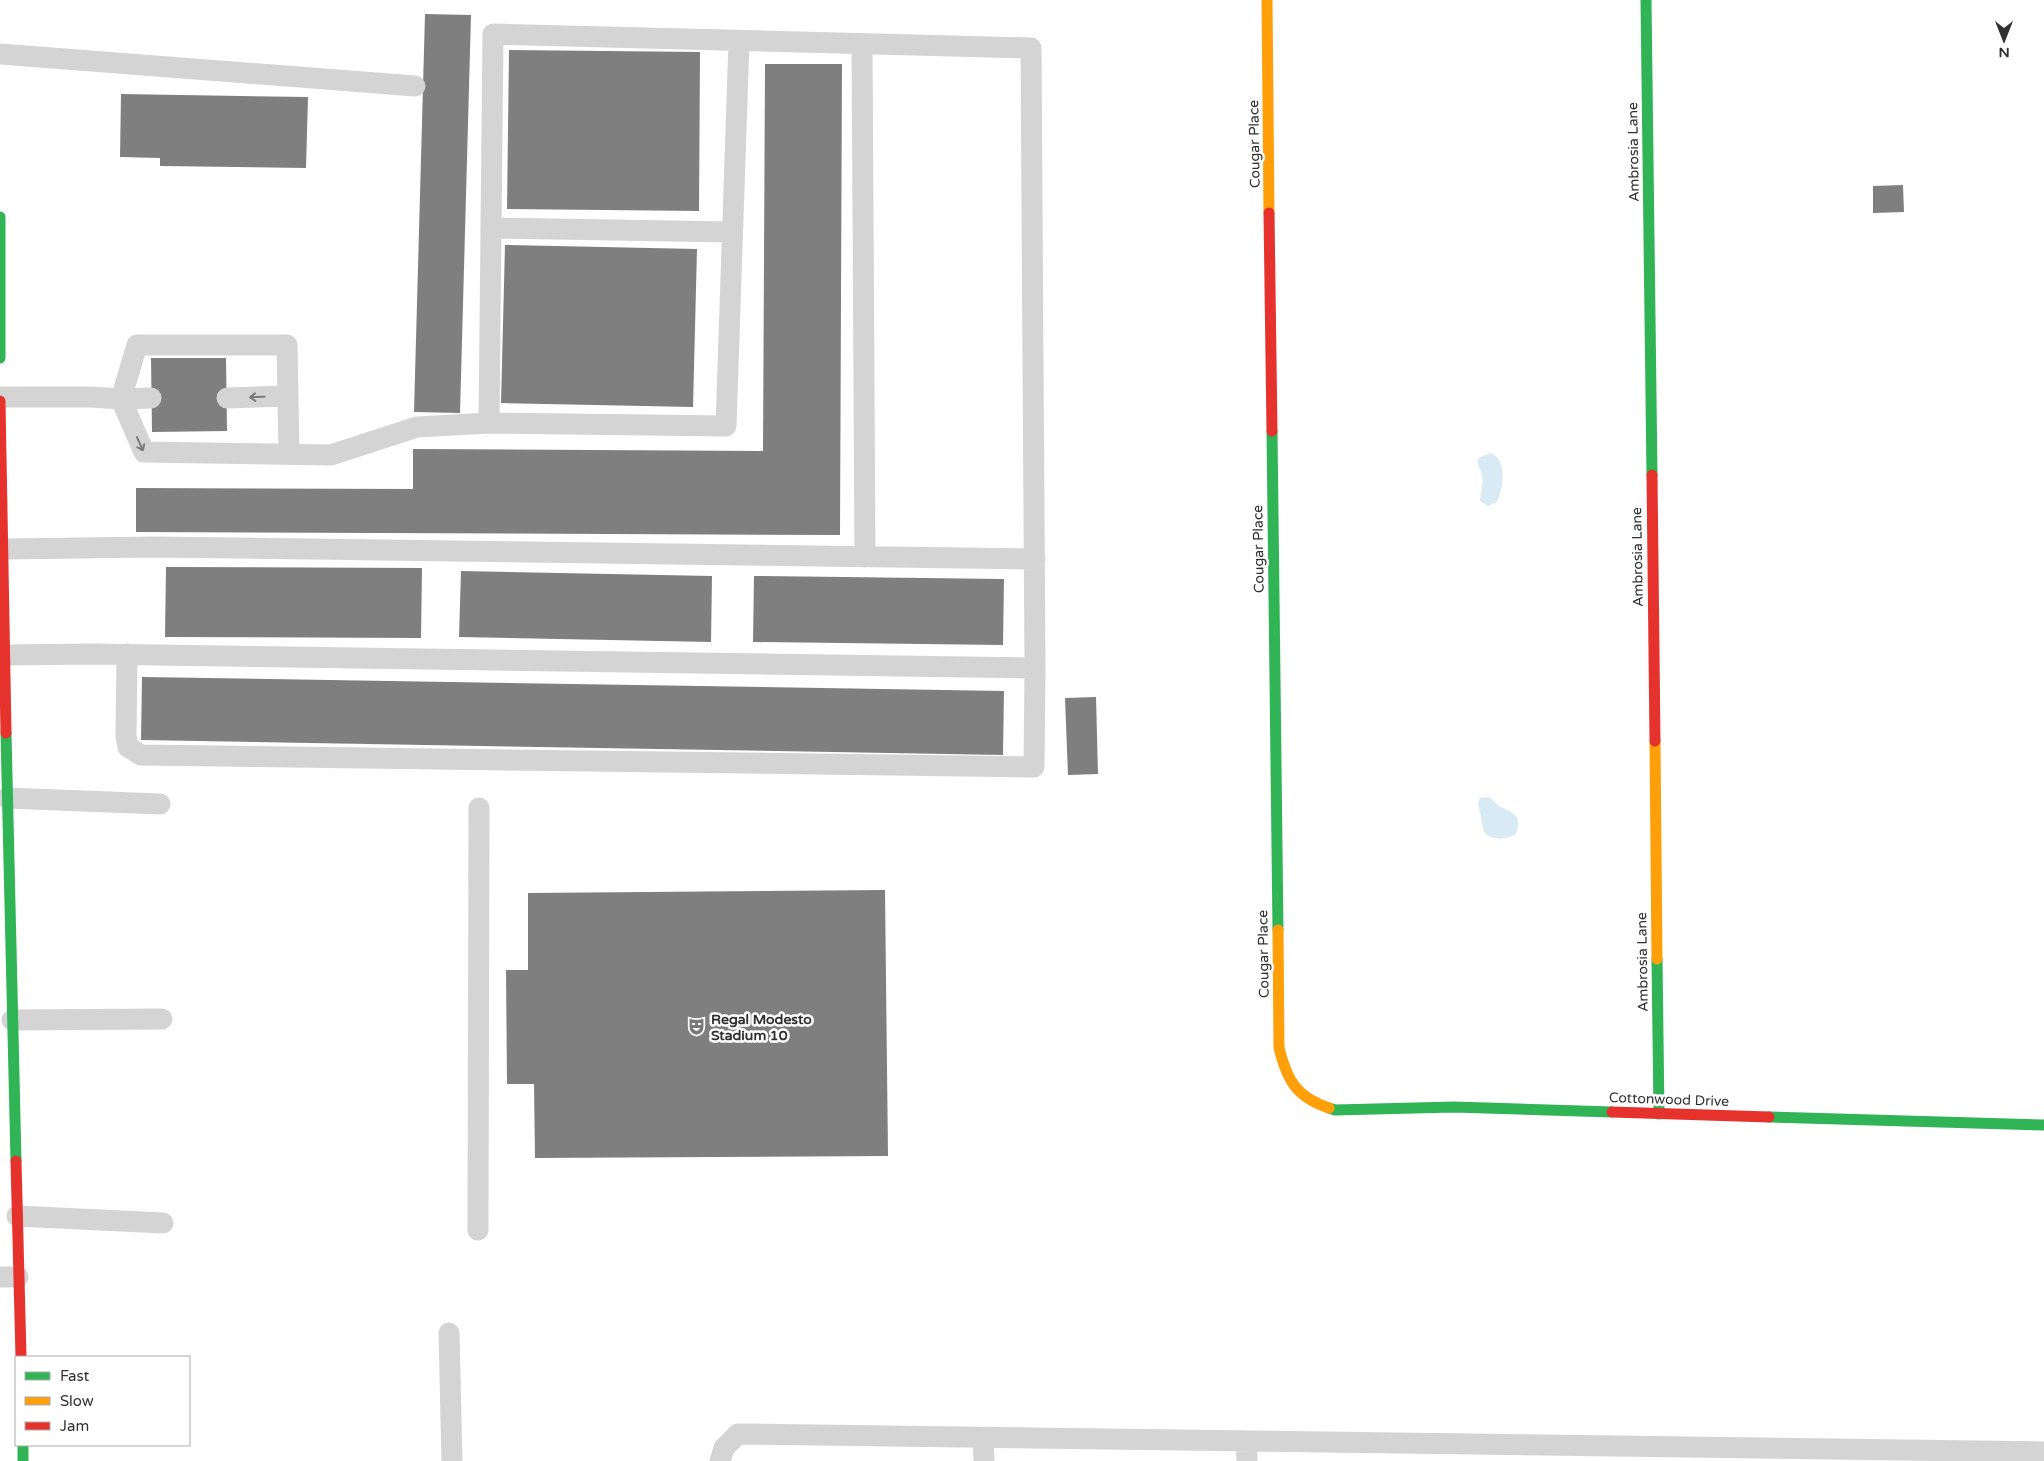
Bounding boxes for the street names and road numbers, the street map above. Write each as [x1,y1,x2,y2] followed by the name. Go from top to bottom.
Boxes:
[1245,100,1264,188] street label: Cougar Place
[1624,102,1643,202] street label: Ambrosia Lane
[1249,505,1268,593] street label: Cougar Place
[1628,507,1647,607] street label: Ambrosia Lane
[1254,910,1273,998] street label: Cougar Place
[1633,912,1652,1012] street label: Ambrosia Lane
[1608,1089,1730,1110] street label: Cottonwood Drive

